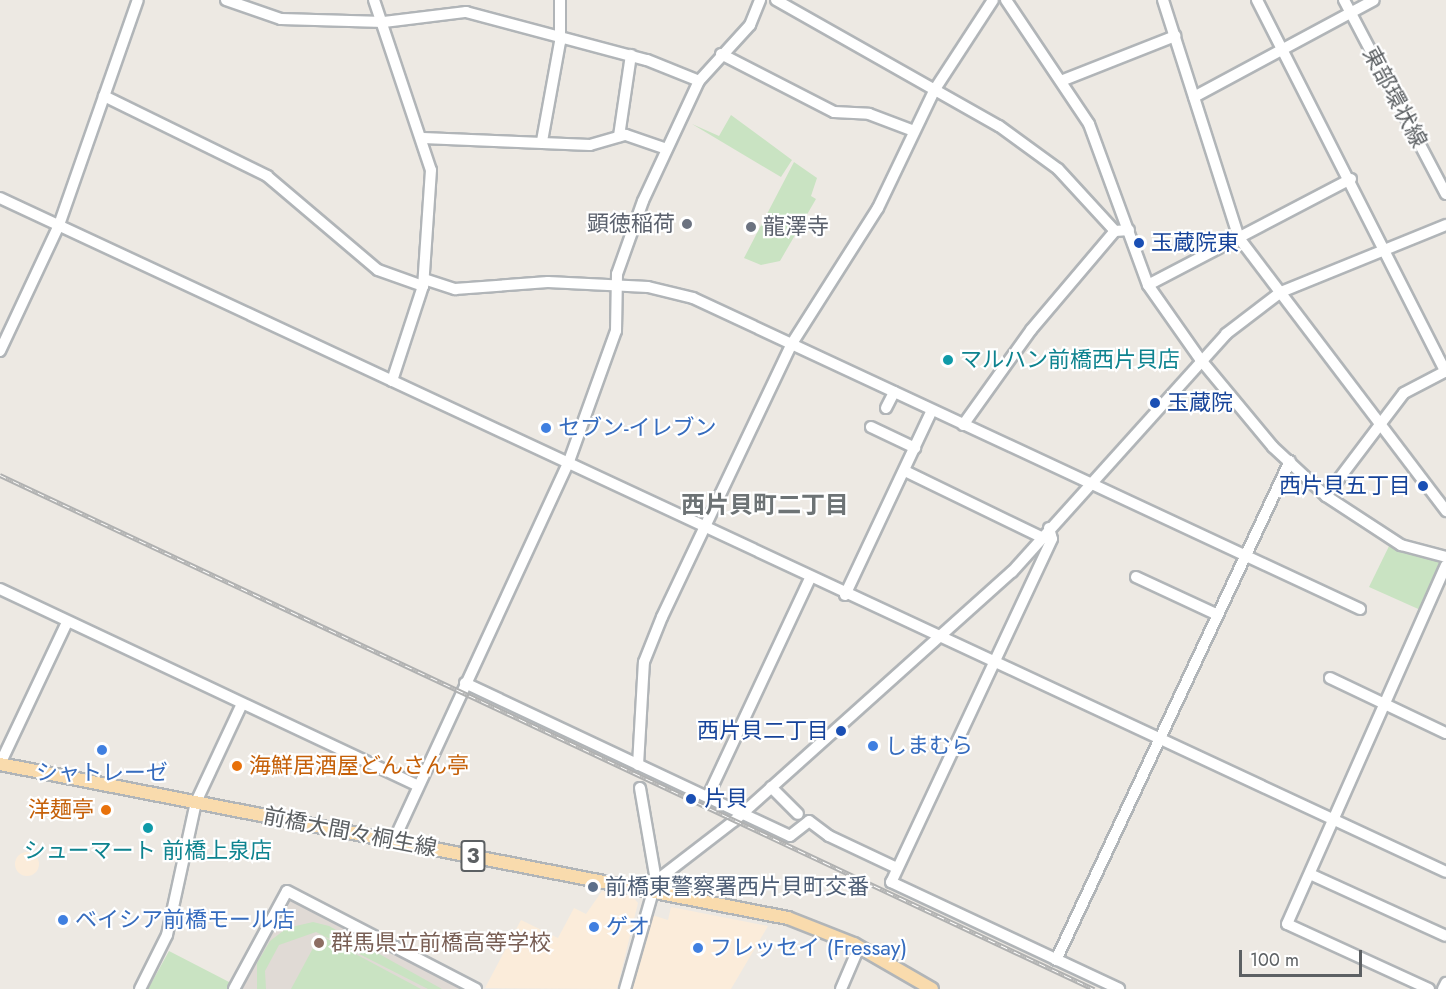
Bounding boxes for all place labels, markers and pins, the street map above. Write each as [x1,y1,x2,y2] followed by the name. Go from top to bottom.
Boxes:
[587,211,675,237] place label: 顕徳稲荷
[763,214,829,240] place label: 龍澤寺
[680,217,694,231] marker: 顕徳稲荷
[744,220,758,234] marker: 龍澤寺
[1151,230,1239,256] place label: 玉蔵院東
[1132,236,1146,250] marker: 玉蔵院東
[960,347,1180,373] place label: マルハン前橋西片貝店
[941,353,955,367] marker: マルハン前橋西片貝店
[1167,390,1233,416] place label: 玉蔵院
[1148,396,1162,410] marker: 玉蔵院
[558,415,717,441] place label: セブン-イレブン
[539,421,553,435] marker: セブン-イレブン
[1279,473,1411,499] place label: 西片貝五丁目
[1416,479,1430,493] marker: 西片貝五丁目
[697,718,829,744] place label: 西片貝二丁目
[834,724,848,738] marker: 西片貝二丁目
[885,733,973,759] place label: しまむら
[866,739,880,753] marker: しまむら
[95,743,109,757] marker: シャトレーゼ
[249,753,469,779] place label: 海鮮居酒屋どんさん亭
[230,759,244,773] marker: 海鮮居酒屋どんさん亭
[36,760,168,786] place label: シャトレーゼ
[704,786,748,812] place label: 片貝
[682,790,700,808] marker: 片貝
[28,797,94,823] place label: 洋麺亭
[99,803,113,817] marker: 洋麺亭
[141,821,155,835] marker: シューマート 前橋上泉店
[24,838,272,864] place label: シューマート 前橋上泉店
[605,874,869,900] place label: 前橋東警察署西片貝町交番
[586,880,600,894] marker: 前橋東警察署西片貝町交番
[75,907,295,933] place label: ベイシア前橋モール店
[56,913,70,927] marker: ベイシア前橋モール店
[606,914,650,940] place label: ゲオ
[587,920,601,934] marker: ゲオ
[331,930,551,956] place label: 群馬県立前橋高等学校
[710,935,907,961] place label: フレッセイ (Fressay)
[312,936,326,950] marker: 群馬県立前橋高等学校
[691,941,705,955] marker: フレッセイ (Fressay)

